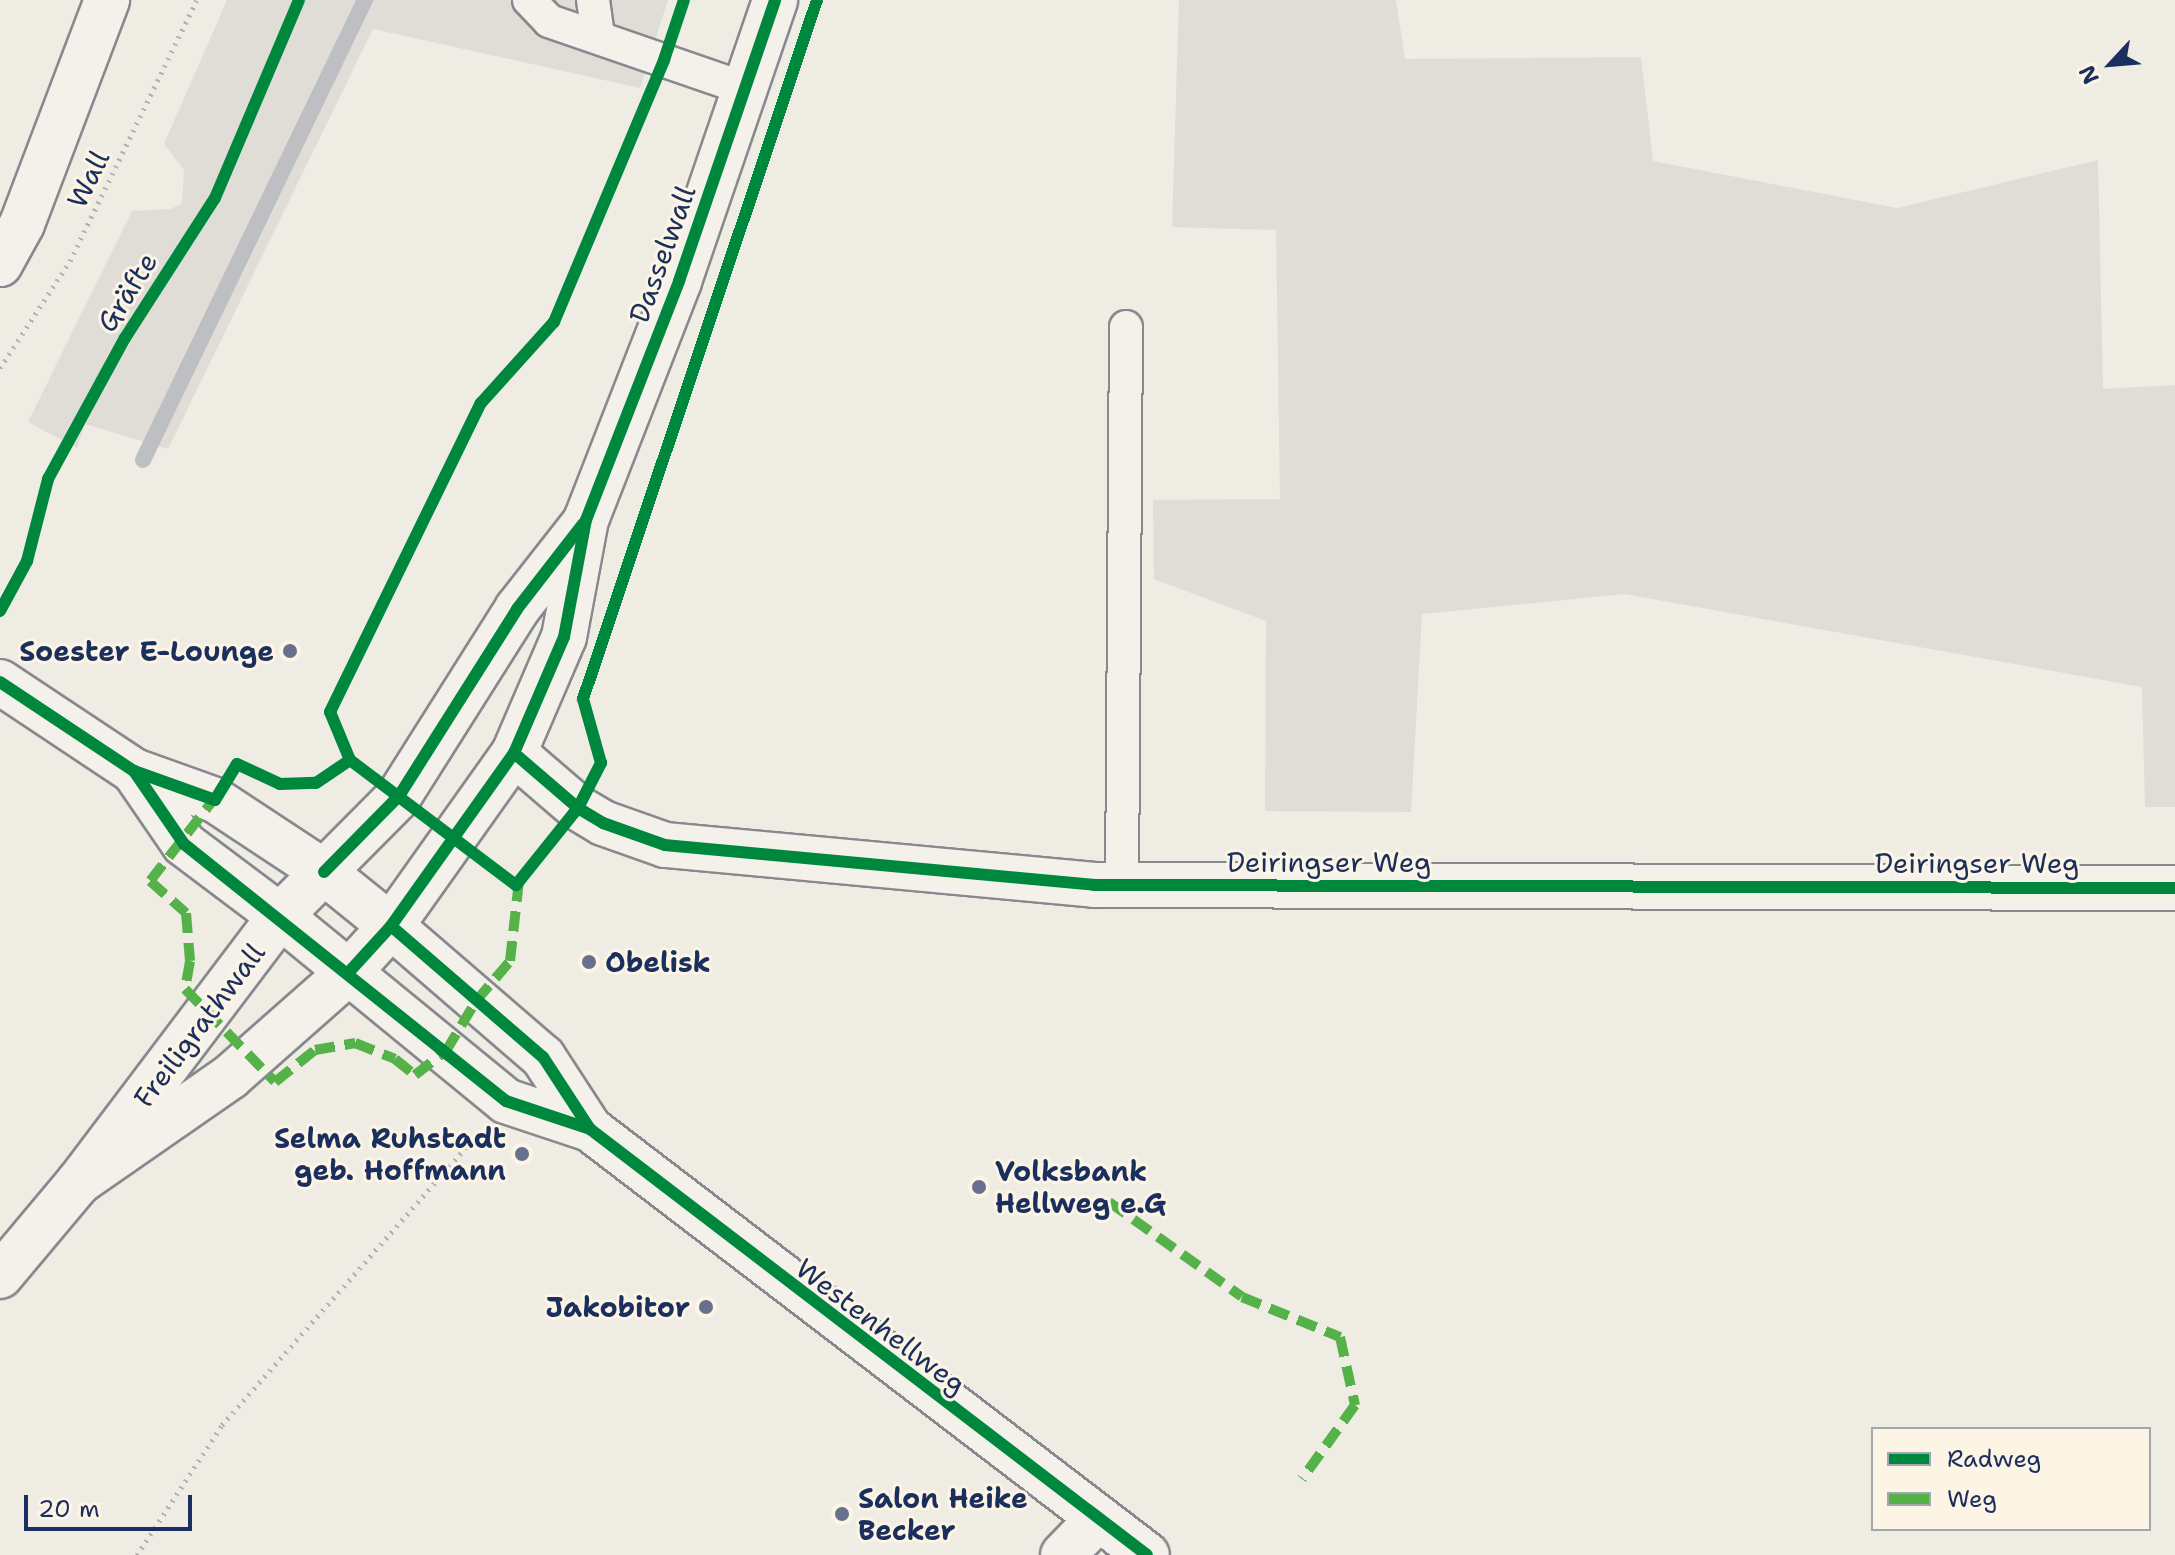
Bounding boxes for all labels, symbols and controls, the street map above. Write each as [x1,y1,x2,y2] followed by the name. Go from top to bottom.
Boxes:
[2071,24,2151,104] north arrow
[2072,61,2106,89] text: N
[60,145,116,213] street label: Wall
[622,181,702,327] street label: Dasselwall
[90,246,164,338] street label: Gräfte
[19,634,274,668] place label: Soester E-Lounge
[281,642,299,660] marker: Soester E-Lounge
[1227,845,1431,879] street label: Deiringser Weg
[1875,846,2079,880] street label: Deiringser Weg
[126,936,272,1114] street label: Freiligrathwall
[605,945,711,979] place label: Obelisk
[580,953,598,971] marker: Obelisk
[274,1121,506,1187] place label: Selma Ruhstadt geb. Hoffmann
[513,1145,531,1163] marker: Selma Ruhstadt geb. Hoffmann
[995,1154,1166,1220] place label: Volksbank Hellweg e.G
[970,1178,988,1196] marker: Volksbank Hellweg e.G
[789,1251,973,1401] street label: Westenhellweg
[546,1290,690,1324] place label: Jakobitor
[697,1298,715,1316] marker: Jakobitor
[1871,1427,2151,1531] legend
[1947,1443,2041,1475] text: Radweg
[28,1479,196,1529] scale bar
[858,1481,1028,1547] place label: Salon Heike Becker
[1947,1483,1997,1515] text: Weg
[38,1493,100,1525] text: 20 m
[833,1505,851,1523] marker: Salon Heike Becker

